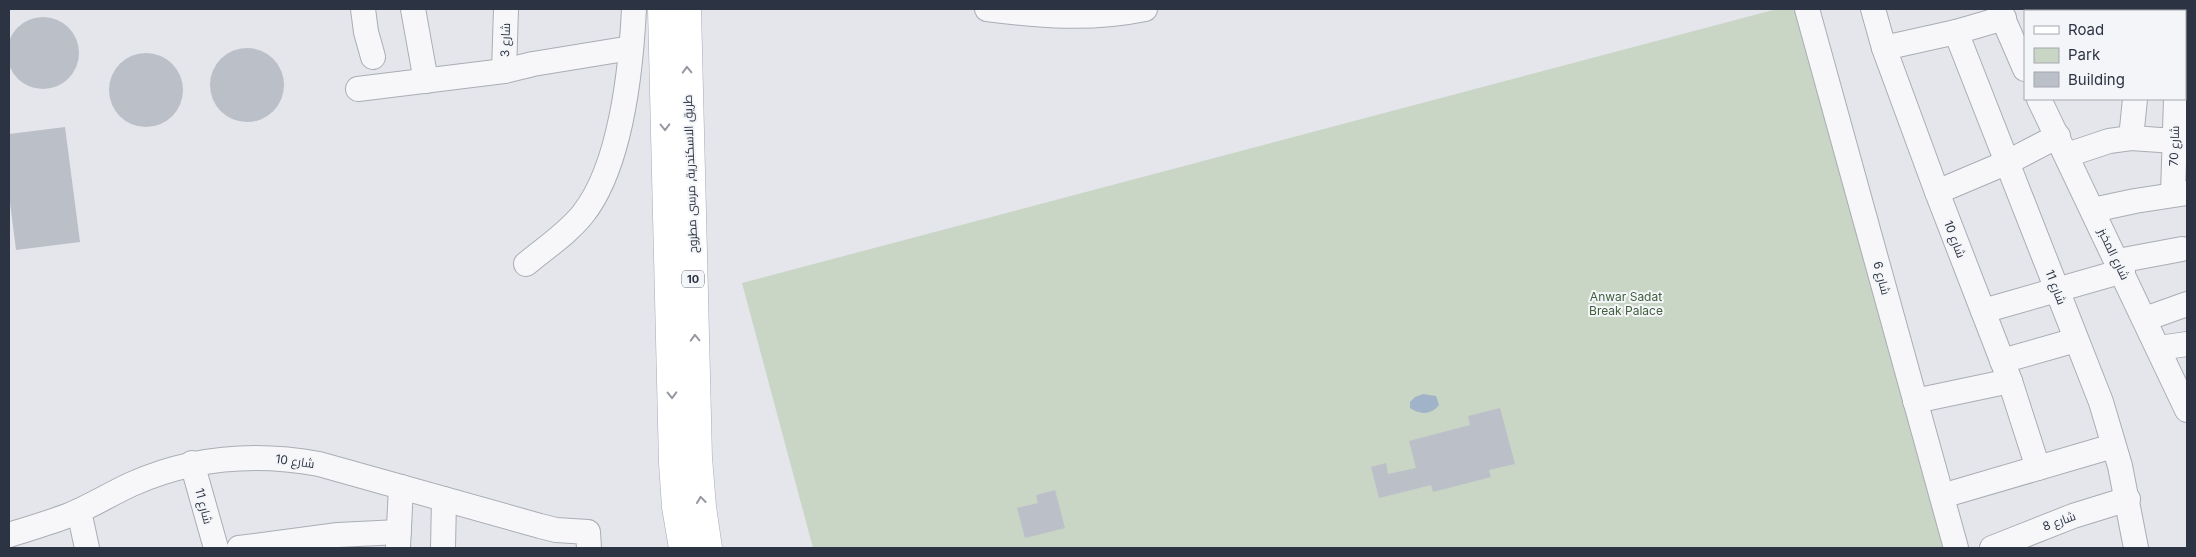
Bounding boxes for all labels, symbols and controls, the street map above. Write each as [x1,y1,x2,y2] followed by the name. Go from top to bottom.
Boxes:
[2024,10,2186,100] legend
[2068,20,2104,39] text: Road
[497,23,514,57] street label: شارع 3
[2068,45,2101,64] text: Park
[682,66,693,74] one-way arrow
[2068,70,2125,89] text: Building
[680,94,701,253] street label: طريق الاسكندرية, مرسى مطروح
[660,124,670,132] one-way arrow
[2166,125,2183,167] street label: شارع 70
[1940,218,1969,260] street label: شارع 10
[2094,225,2133,283] street label: شارع المخبز
[1869,260,1894,297] street label: شارع 6
[2042,267,2070,307] street label: شارع 11
[682,270,704,288] road number: 10
[1589,289,1663,318] park label: Anwar Sadat Break Palace
[689,333,700,341] one-way arrow
[666,391,677,399] one-way arrow
[274,451,315,472] street label: شارع 10
[191,486,216,526] street label: شارع 11
[696,496,707,504] one-way arrow
[2040,508,2078,535] street label: شارع 8

